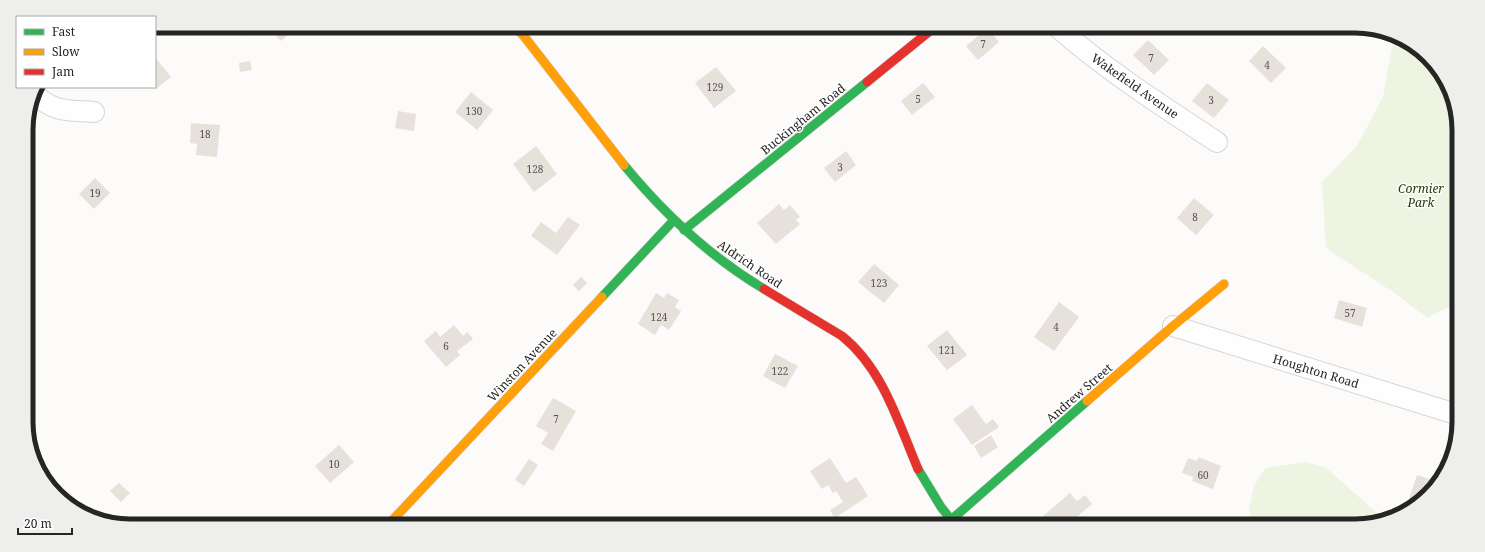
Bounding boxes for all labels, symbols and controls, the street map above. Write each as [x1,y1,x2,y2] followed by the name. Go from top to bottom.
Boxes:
[16,16,156,88] legend
[52,23,75,40] text: Fast
[980,37,986,51] house number: 7
[52,43,80,60] text: Slow
[1088,49,1182,123] street label: Wakefield Avenue
[1148,51,1154,65] house number: 7
[1264,58,1270,72] house number: 4
[51,63,74,80] text: Jam
[757,79,849,158] street label: Buckingham Road
[707,80,723,94] house number: 129
[915,92,921,106] house number: 5
[1208,93,1214,107] house number: 3
[466,104,483,118] house number: 130
[199,127,211,141] house number: 18
[837,160,843,174] house number: 3
[527,162,544,176] house number: 128
[1398,180,1444,211] park label: Cormier Park
[89,186,101,200] house number: 19
[1192,210,1198,224] house number: 8
[714,236,786,292] street label: Aldrich Road
[871,276,888,290] house number: 123
[1344,306,1356,320] house number: 57
[651,310,668,324] house number: 124
[1053,320,1059,334] house number: 4
[484,325,560,405] street label: Winston Avenue
[443,339,449,353] house number: 6
[939,343,955,357] house number: 121
[1271,350,1362,392] street label: Houghton Road
[1042,359,1116,427] street label: Andrew Street
[772,364,788,378] house number: 122
[553,412,559,426] house number: 7
[328,457,340,471] house number: 10
[1197,468,1209,482] house number: 60
[18,510,72,536] scale bar
[24,515,52,532] text: 20 m

